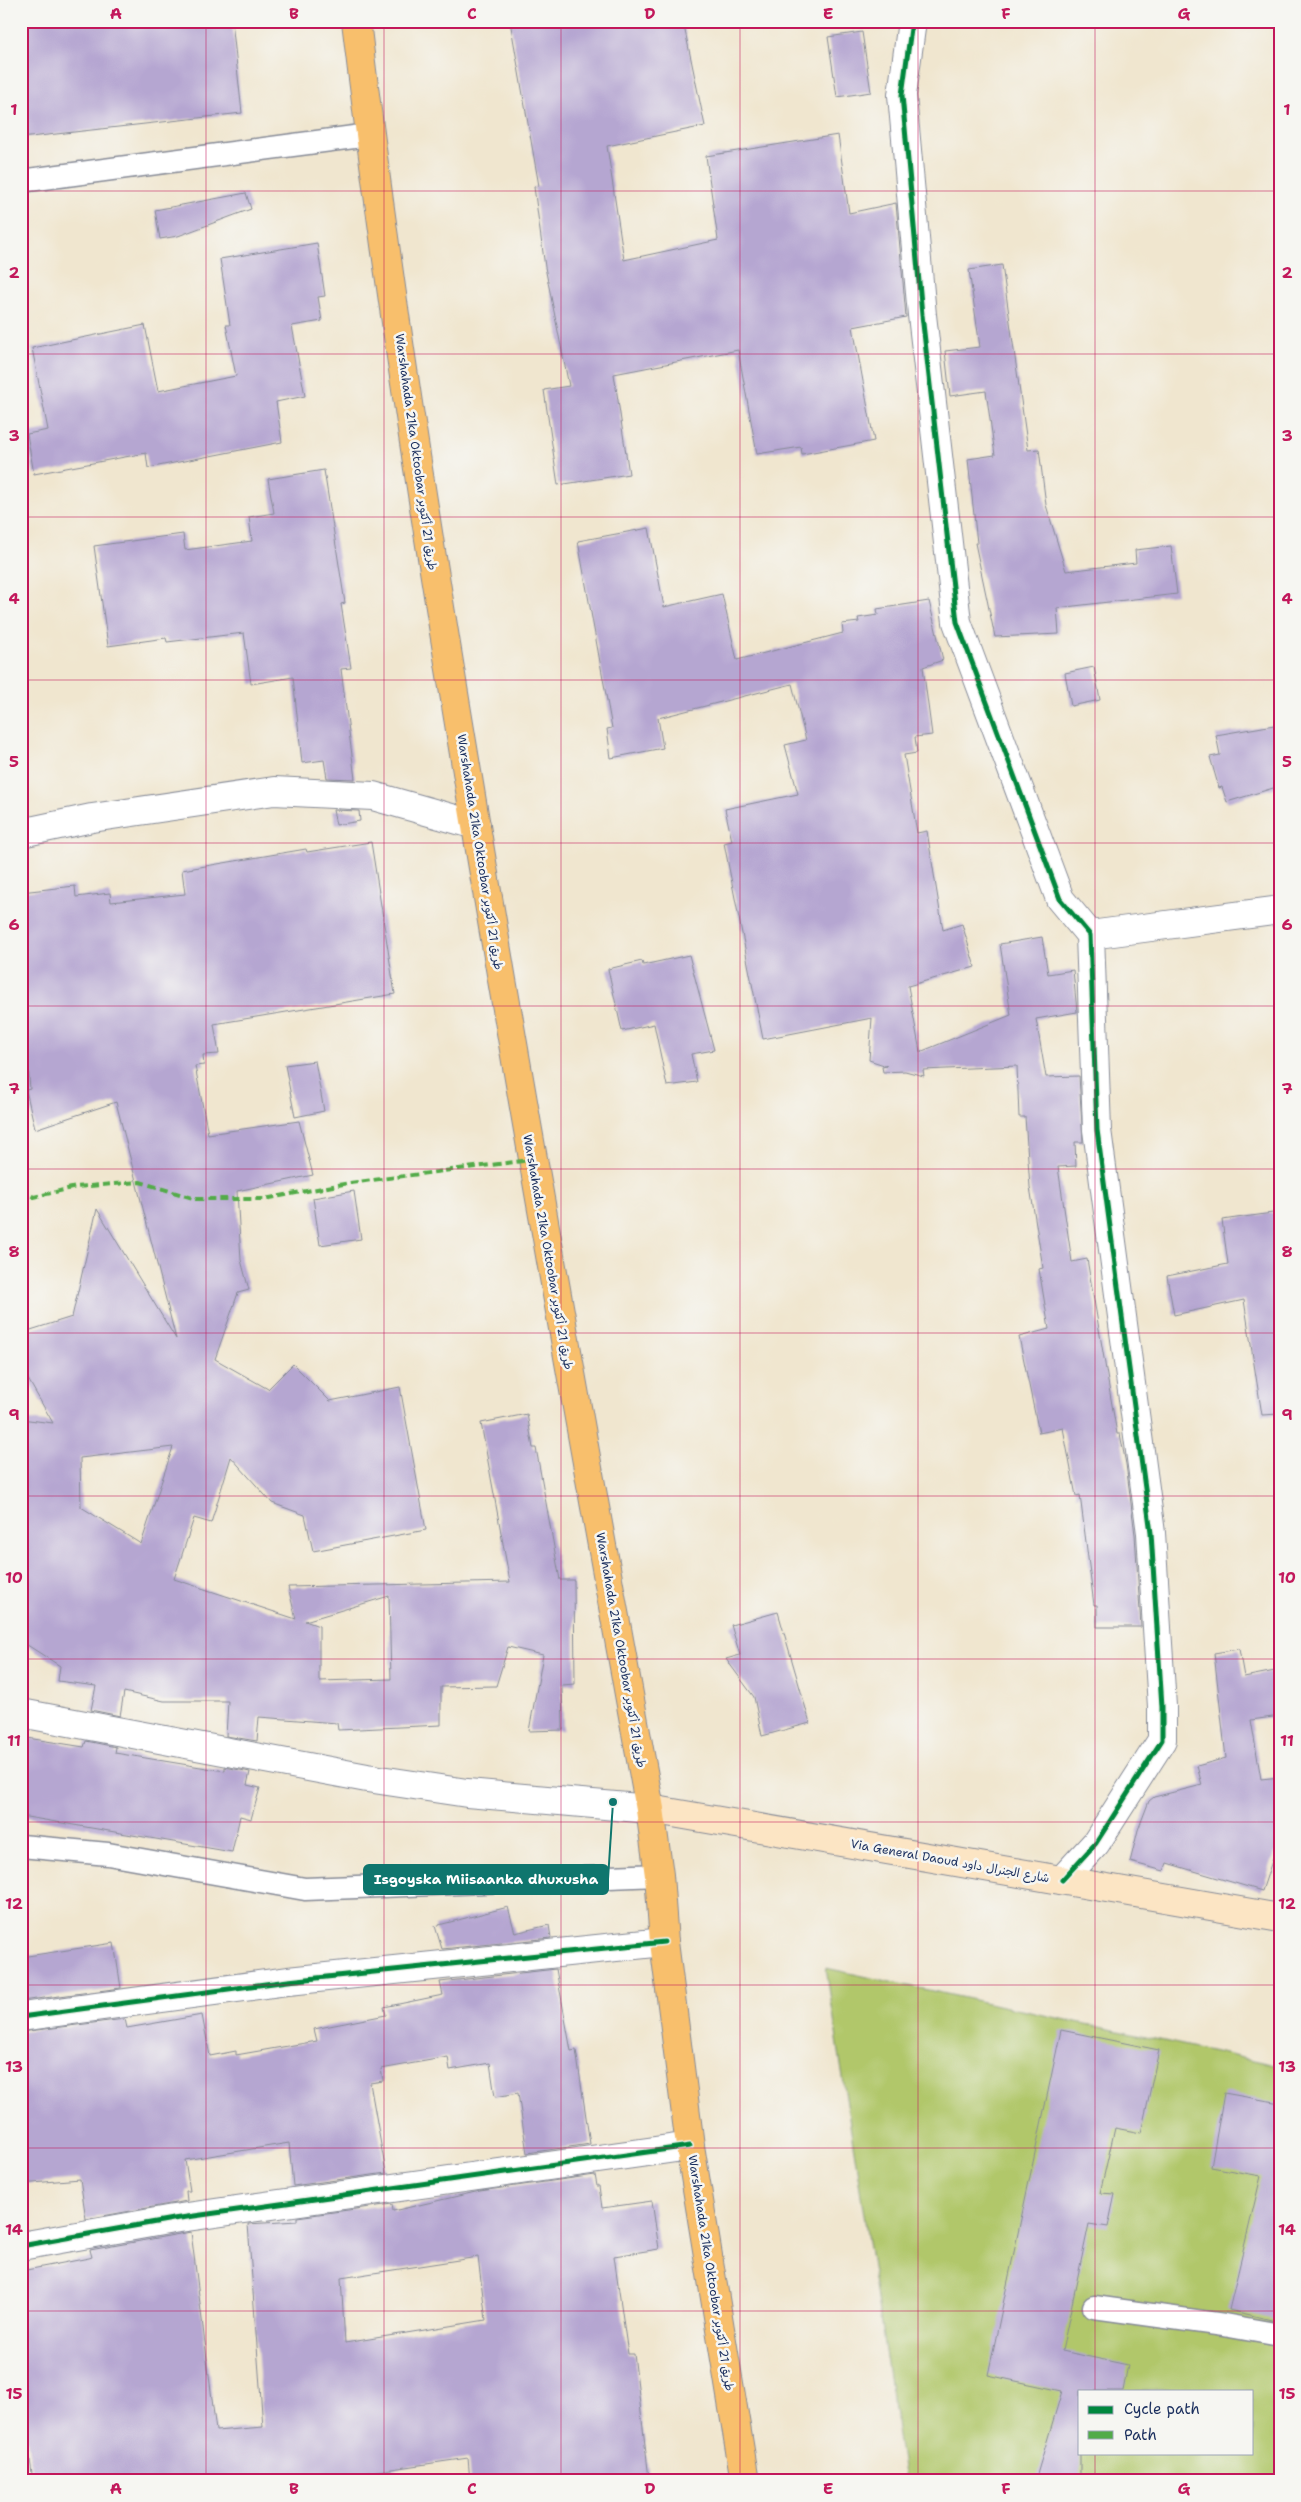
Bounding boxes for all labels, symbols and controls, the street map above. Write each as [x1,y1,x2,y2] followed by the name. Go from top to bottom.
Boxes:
[110,3,122,24] text: A
[289,3,299,24] text: B
[467,3,477,24] text: C
[644,3,656,24] text: D
[823,3,833,24] text: E
[1001,3,1011,24] text: F
[1178,3,1191,24] text: G
[10,99,18,120] text: 1
[1283,99,1291,120] text: 1
[8,262,20,283] text: 2
[1281,262,1293,283] text: 2
[391,333,441,571] street label: Warshahada 21ka Oktoobar طريق 21 أكتوبر
[8,425,20,446] text: 3
[1281,425,1293,446] text: 3
[8,588,20,609] text: 4
[1281,588,1293,609] text: 4
[453,733,507,971] street label: Warshahada 21ka Oktoobar طريق 21 أكتوبر
[9,751,19,772] text: 5
[1282,751,1292,772] text: 5
[8,914,20,935] text: 6
[1281,914,1293,935] text: 6
[8,1078,20,1099] text: 7
[1281,1078,1293,1099] text: 7
[519,1133,577,1371] street label: Warshahada 21ka Oktoobar طريق 21 أكتوبر
[8,1241,20,1262] text: 8
[1281,1241,1293,1262] text: 8
[8,1404,20,1425] text: 9
[1281,1404,1293,1425] text: 9
[592,1531,650,1769] street label: Warshahada 21ka Oktoobar طريق 21 أكتوبر
[5,1567,23,1588] text: 10
[1278,1567,1296,1588] text: 10
[7,1730,21,1751] text: 11
[1280,1730,1294,1751] text: 11
[849,1836,1051,1887] street label: Via General Daoud شارع الجنرال داود
[364,1865,608,1894] callout: Isgoyska Miisaanka dhuxusha
[374,1870,599,1888] text: Isgoyska Miisaanka dhuxusha
[5,1893,23,1914] text: 12
[1278,1893,1296,1914] text: 12
[5,2056,23,2077] text: 13
[1278,2056,1296,2077] text: 13
[684,2154,738,2392] street label: Warshahada 21ka Oktoobar طريق 21 أكتوبر
[5,2219,23,2240] text: 14
[1278,2219,1296,2240] text: 14
[5,2383,23,2404] text: 15
[1278,2383,1296,2404] text: 15
[1078,2390,1254,2454] legend
[1124,2399,1200,2419] text: Cycle path
[1124,2425,1157,2445] text: Path
[110,2478,122,2499] text: A
[289,2478,299,2499] text: B
[467,2478,477,2499] text: C
[644,2478,656,2499] text: D
[823,2478,833,2499] text: E
[1001,2478,1011,2499] text: F
[1178,2478,1191,2499] text: G

